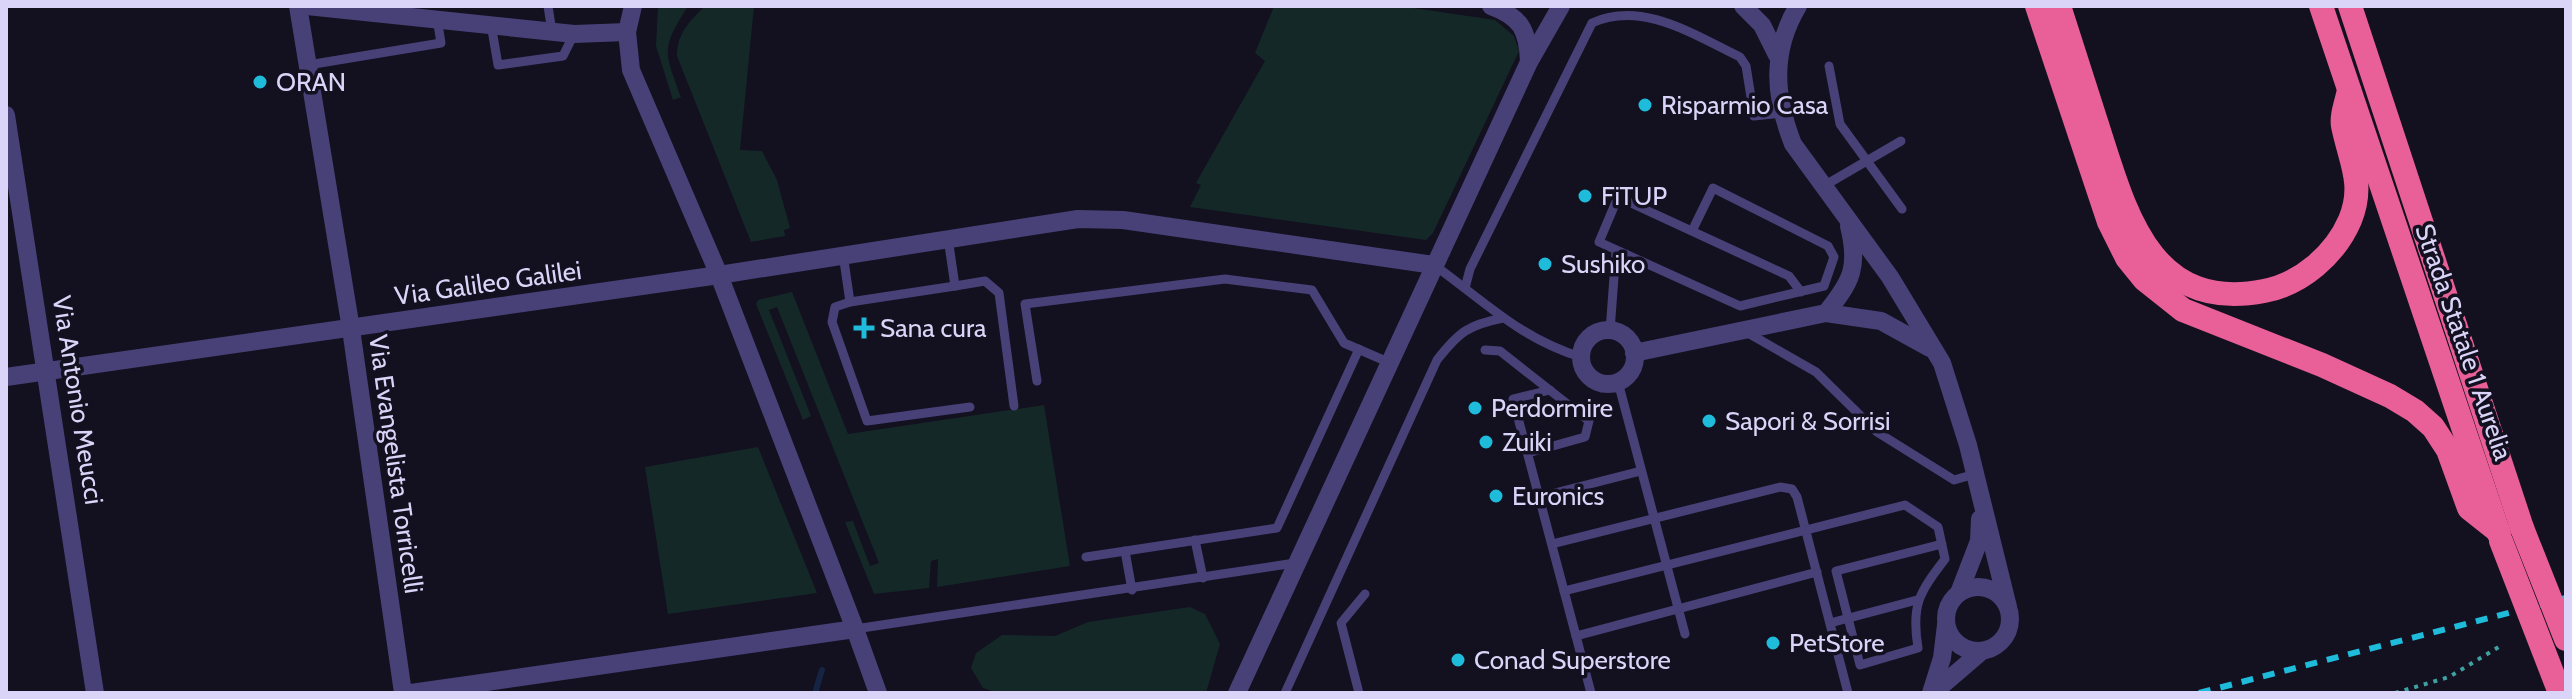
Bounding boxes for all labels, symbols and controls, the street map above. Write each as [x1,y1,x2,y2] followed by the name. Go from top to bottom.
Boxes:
[276,66,346,98] place label: ORAN
[251,73,269,91] marker: ORAN
[1661,89,1829,121] place label: Risparmio Casa
[1636,96,1654,114] marker: Risparmio Casa
[1601,180,1667,212] place label: FiTUP
[1576,187,1594,205] marker: FiTUP
[2409,220,2520,465] street label: Strada Statale 1 Aurelia
[1561,248,1645,280] place label: Sushiko
[393,254,583,312] street label: Via Galileo Galilei
[1536,255,1554,273] marker: Sushiko
[46,293,110,507] street label: Via Antonio Meucci
[880,312,987,344] place label: Sana cura
[855,319,873,337] marker: Sana cura
[362,333,430,595] street label: Via Evangelista Torricelli
[1491,392,1613,424] place label: Perdormire
[1466,399,1484,417] marker: Perdormire
[1725,405,1890,437] place label: Sapori & Sorrisi
[1700,412,1718,430] marker: Sapori & Sorrisi
[1502,426,1552,458] place label: Zuiki
[1477,433,1495,451] marker: Zuiki
[1512,480,1605,512] place label: Euronics
[1487,487,1505,505] marker: Euronics
[1789,627,1885,659] place label: PetStore
[1764,634,1782,652] marker: PetStore
[1474,644,1671,676] place label: Conad Superstore
[1449,651,1467,669] marker: Conad Superstore

